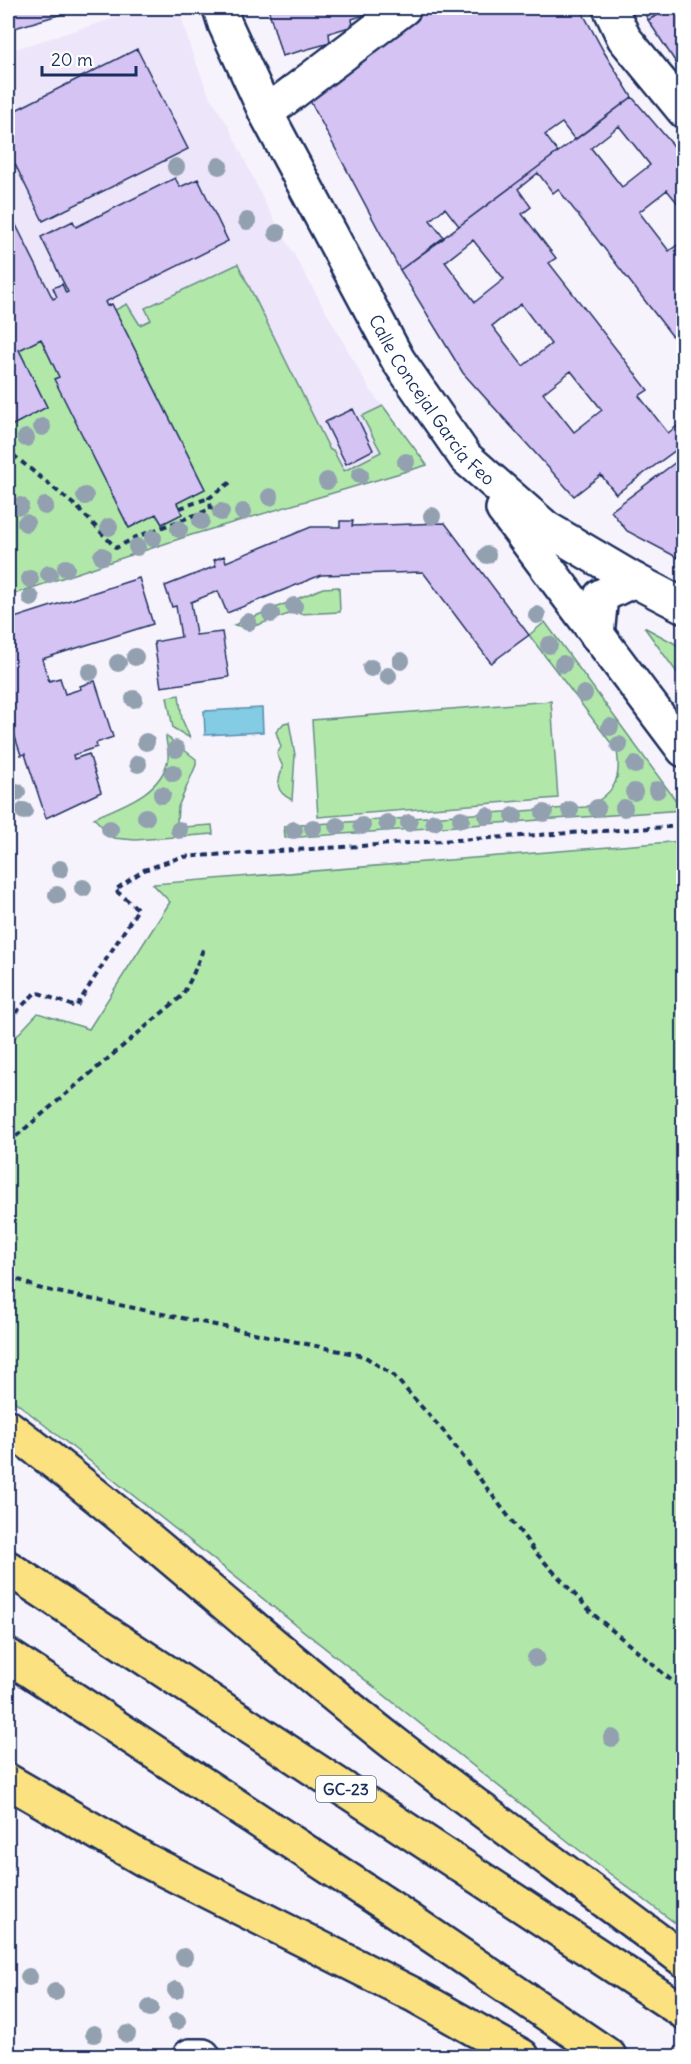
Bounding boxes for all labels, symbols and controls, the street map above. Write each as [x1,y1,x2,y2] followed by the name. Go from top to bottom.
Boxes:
[42,39,136,77] scale bar
[51,48,93,71] text: 20 m
[364,310,500,490] street label: Calle Concejal García Feo
[316,1776,376,1802] road number: GC-23

